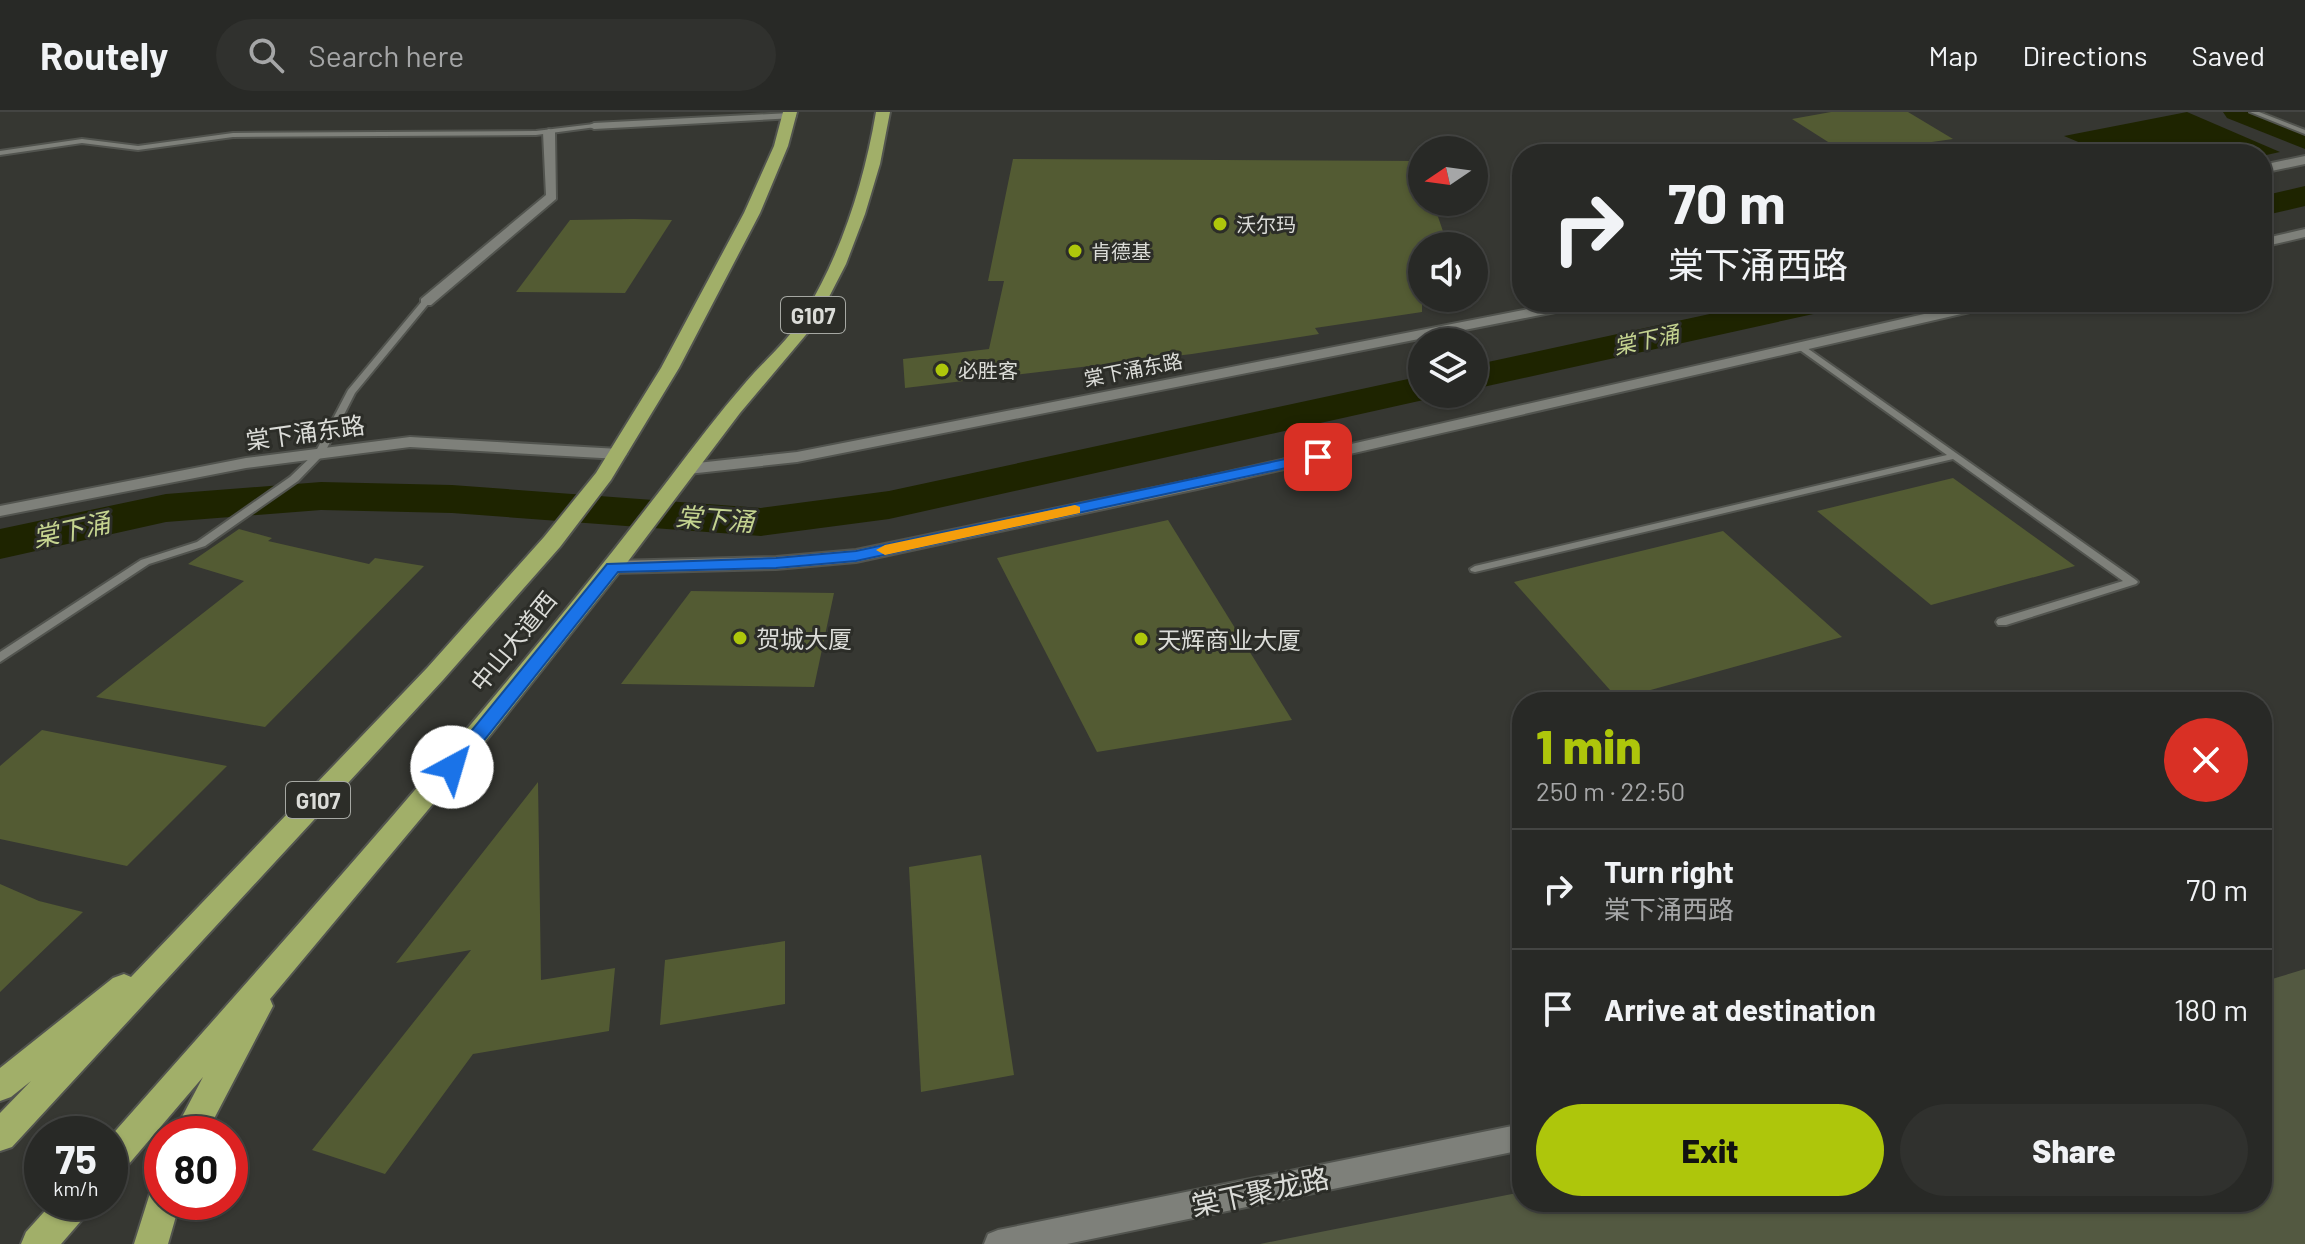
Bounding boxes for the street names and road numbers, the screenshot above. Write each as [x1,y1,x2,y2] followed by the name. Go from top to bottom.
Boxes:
[781,297,845,333] road number: G107
[1082,348,1184,390] street label: 棠下涌东路
[244,409,366,455] street label: 棠下涌东路
[464,585,562,697] street label: 中山大道西
[286,782,350,818] road number: G107
[1188,1160,1332,1222] street label: 棠下聚龙路

